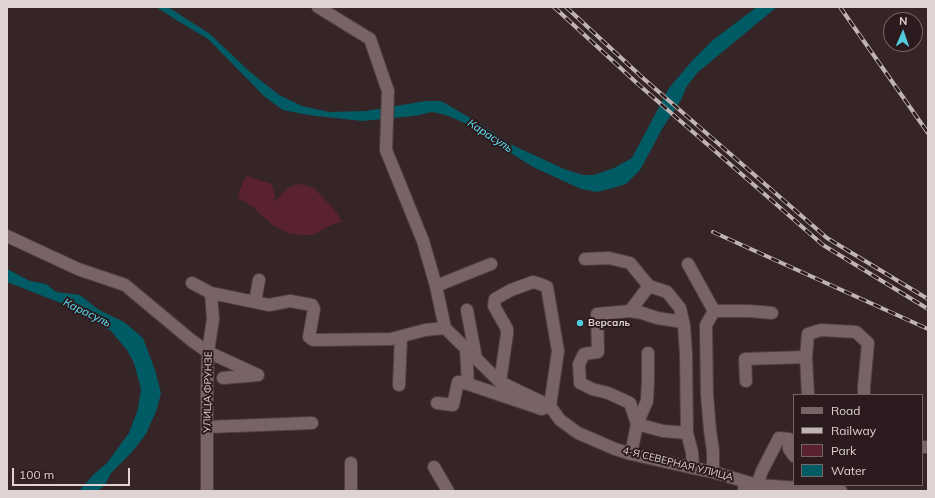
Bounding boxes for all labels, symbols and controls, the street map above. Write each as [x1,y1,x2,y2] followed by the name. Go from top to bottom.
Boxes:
[883,12,923,52] north arrow
[899,14,908,28] text: N
[465,117,515,155] water label: Карасуль
[61,296,113,330] water label: Карасуль
[588,317,630,329] place label: Версаль
[575,318,585,328] marker: Версаль
[201,351,215,433] street label: УЛИЦА ФРУНЗЕ
[793,394,923,486] legend
[831,403,860,418] text: Road
[831,423,876,438] text: Railway
[831,443,856,458] text: Park
[622,444,734,484] street label: 4-Я СЕВЕРНАЯ УЛИЦА
[14,460,132,486] scale bar
[831,463,866,478] text: Water
[19,467,54,482] text: 100 m

